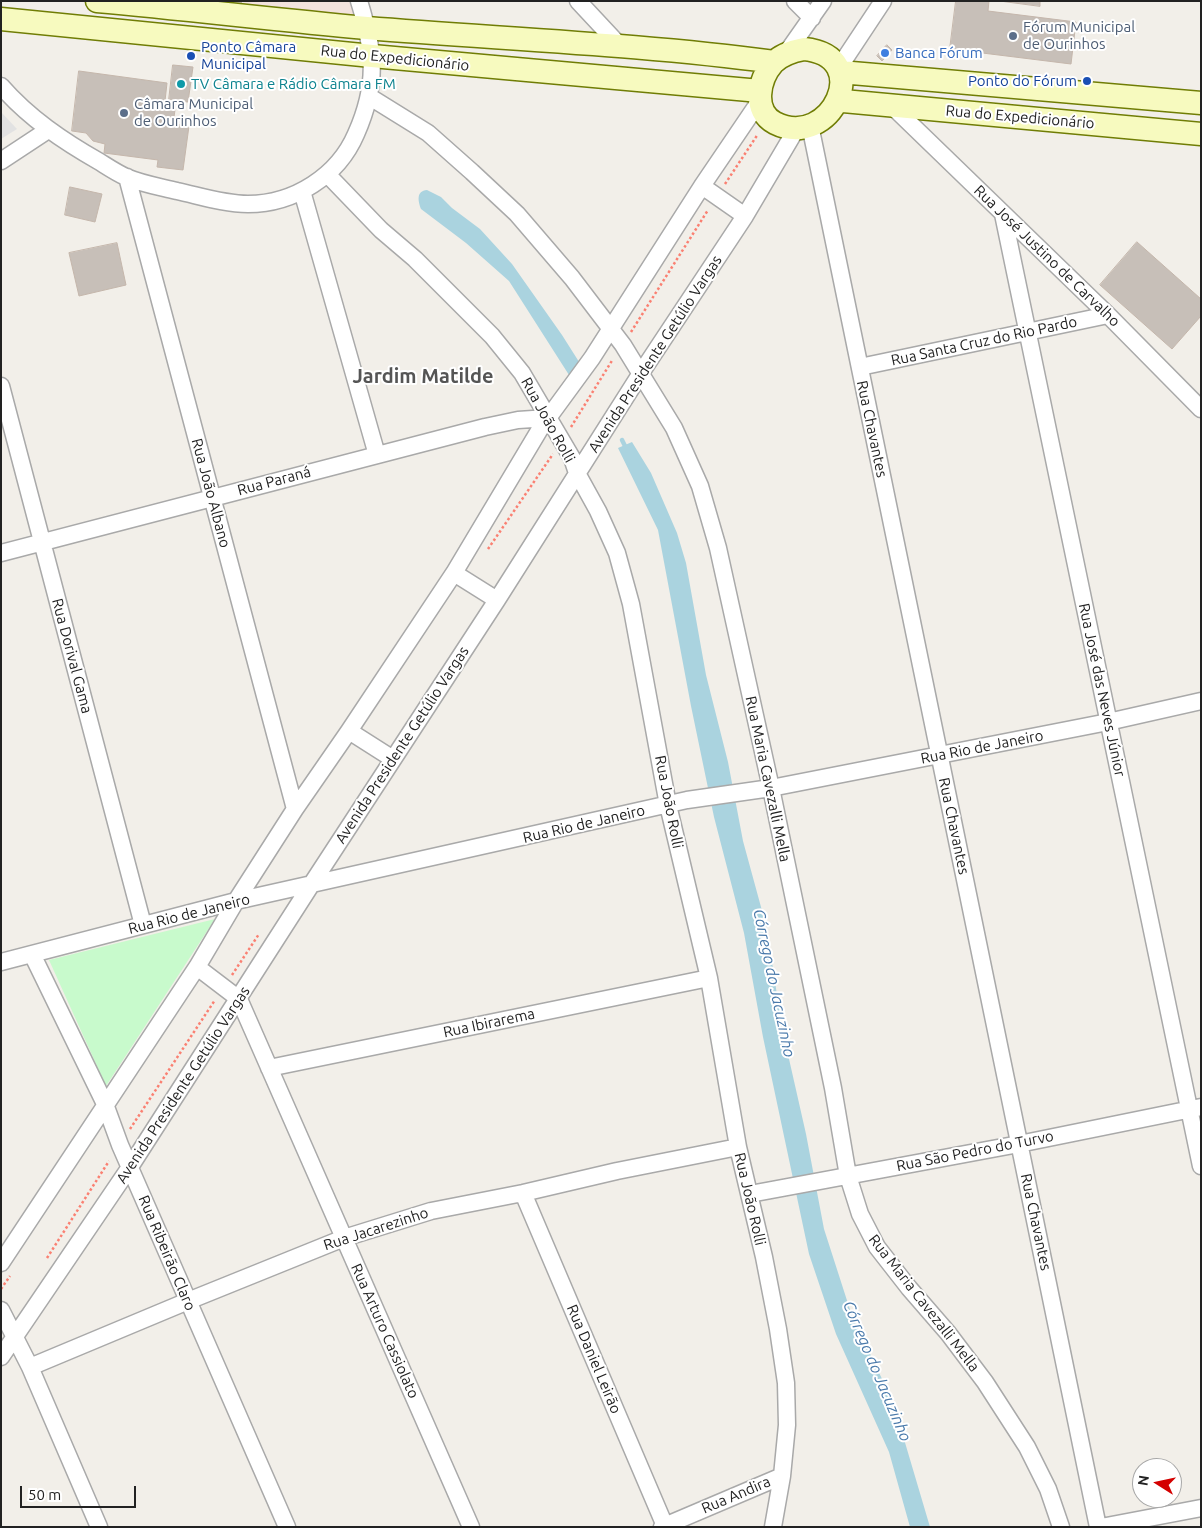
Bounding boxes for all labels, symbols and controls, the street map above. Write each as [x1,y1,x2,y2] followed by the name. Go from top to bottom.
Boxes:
[1023,18,1135,53] place label: Fórum Municipal de Ourinhos
[1007,30,1019,42] marker: Fórum Municipal de Ourinhos
[201,38,296,73] place label: Ponto Câmara Municipal
[320,41,470,75] street label: Rua do Expedicionário
[895,44,983,62] place label: Banca Fórum
[879,47,891,59] marker: Banca Fórum
[185,50,197,62] marker: Ponto Câmara Municipal
[968,72,1077,90] place label: Ponto do Fórum
[191,75,396,93] place label: TV Câmara e Rádio Câmara FM
[1081,75,1093,87] marker: Ponto do Fórum
[175,78,187,90] marker: TV Câmara e Rádio Câmara FM
[134,95,253,130] place label: Câmara Municipal de Ourinhos
[945,102,1095,132] street label: Rua do Expedicionário
[118,107,130,119] marker: Câmara Municipal de Ourinhos
[970,181,1124,331] street label: Rua José Justino de Carvalho
[584,252,726,456] street label: Avenida Presidente Getúlio Vargas
[889,312,1079,370] street label: Rua Santa Cruz do Rio Pardo
[352,364,494,388] district label: Jardim Matilde
[517,374,579,466] street label: Rua João Rolli
[853,379,891,479] street label: Rua Chavantes
[188,436,234,550] street label: Rua João Albano
[235,463,313,499] street label: Rua Paraná
[48,596,96,716] street label: Rua Dorival Gama
[1075,602,1129,778] street label: Rua José das Neves Júnior
[331,643,473,847] street label: Avenida Presidente Getúlio Vargas
[742,694,794,864] street label: Rua Maria Cavezalli Mella
[919,726,1045,768] street label: Rua Rio de Janeiro
[651,754,687,850] street label: Rua João Rolli
[935,776,973,876] street label: Rua Chavantes
[521,801,647,847] street label: Rua Rio de Janeiro
[126,890,252,938] street label: Rua Rio de Janeiro
[749,907,799,1059] water label: Córrego do Jacuzinho
[112,983,254,1187] street label: Avenida Presidente Getúlio Vargas
[441,1004,537,1042] street label: Rua Ibirarema
[895,1127,1055,1175] street label: Rua São Pedro do Turvo
[731,1151,769,1247] street label: Rua João Rolli
[1017,1172,1055,1272] street label: Rua Chavantes
[135,1193,199,1313] street label: Rua Ribeirão Claro
[321,1204,431,1254] street label: Rua Jacarezinho
[865,1231,983,1375] street label: Rua Maria Cavezalli Mella
[347,1261,423,1401] street label: Rua Arturo Cassiolato
[839,1298,915,1444] water label: Córrego do Jacuzinho
[563,1302,625,1416] street label: Rua Daniel Leirão
[1132,1458,1182,1508] north arrow
[699,1472,773,1518] street label: Rua Andira
[1134,1474,1152,1487] text: N
[22,1476,139,1508] scale bar
[28,1486,61,1503] text: 50 m

